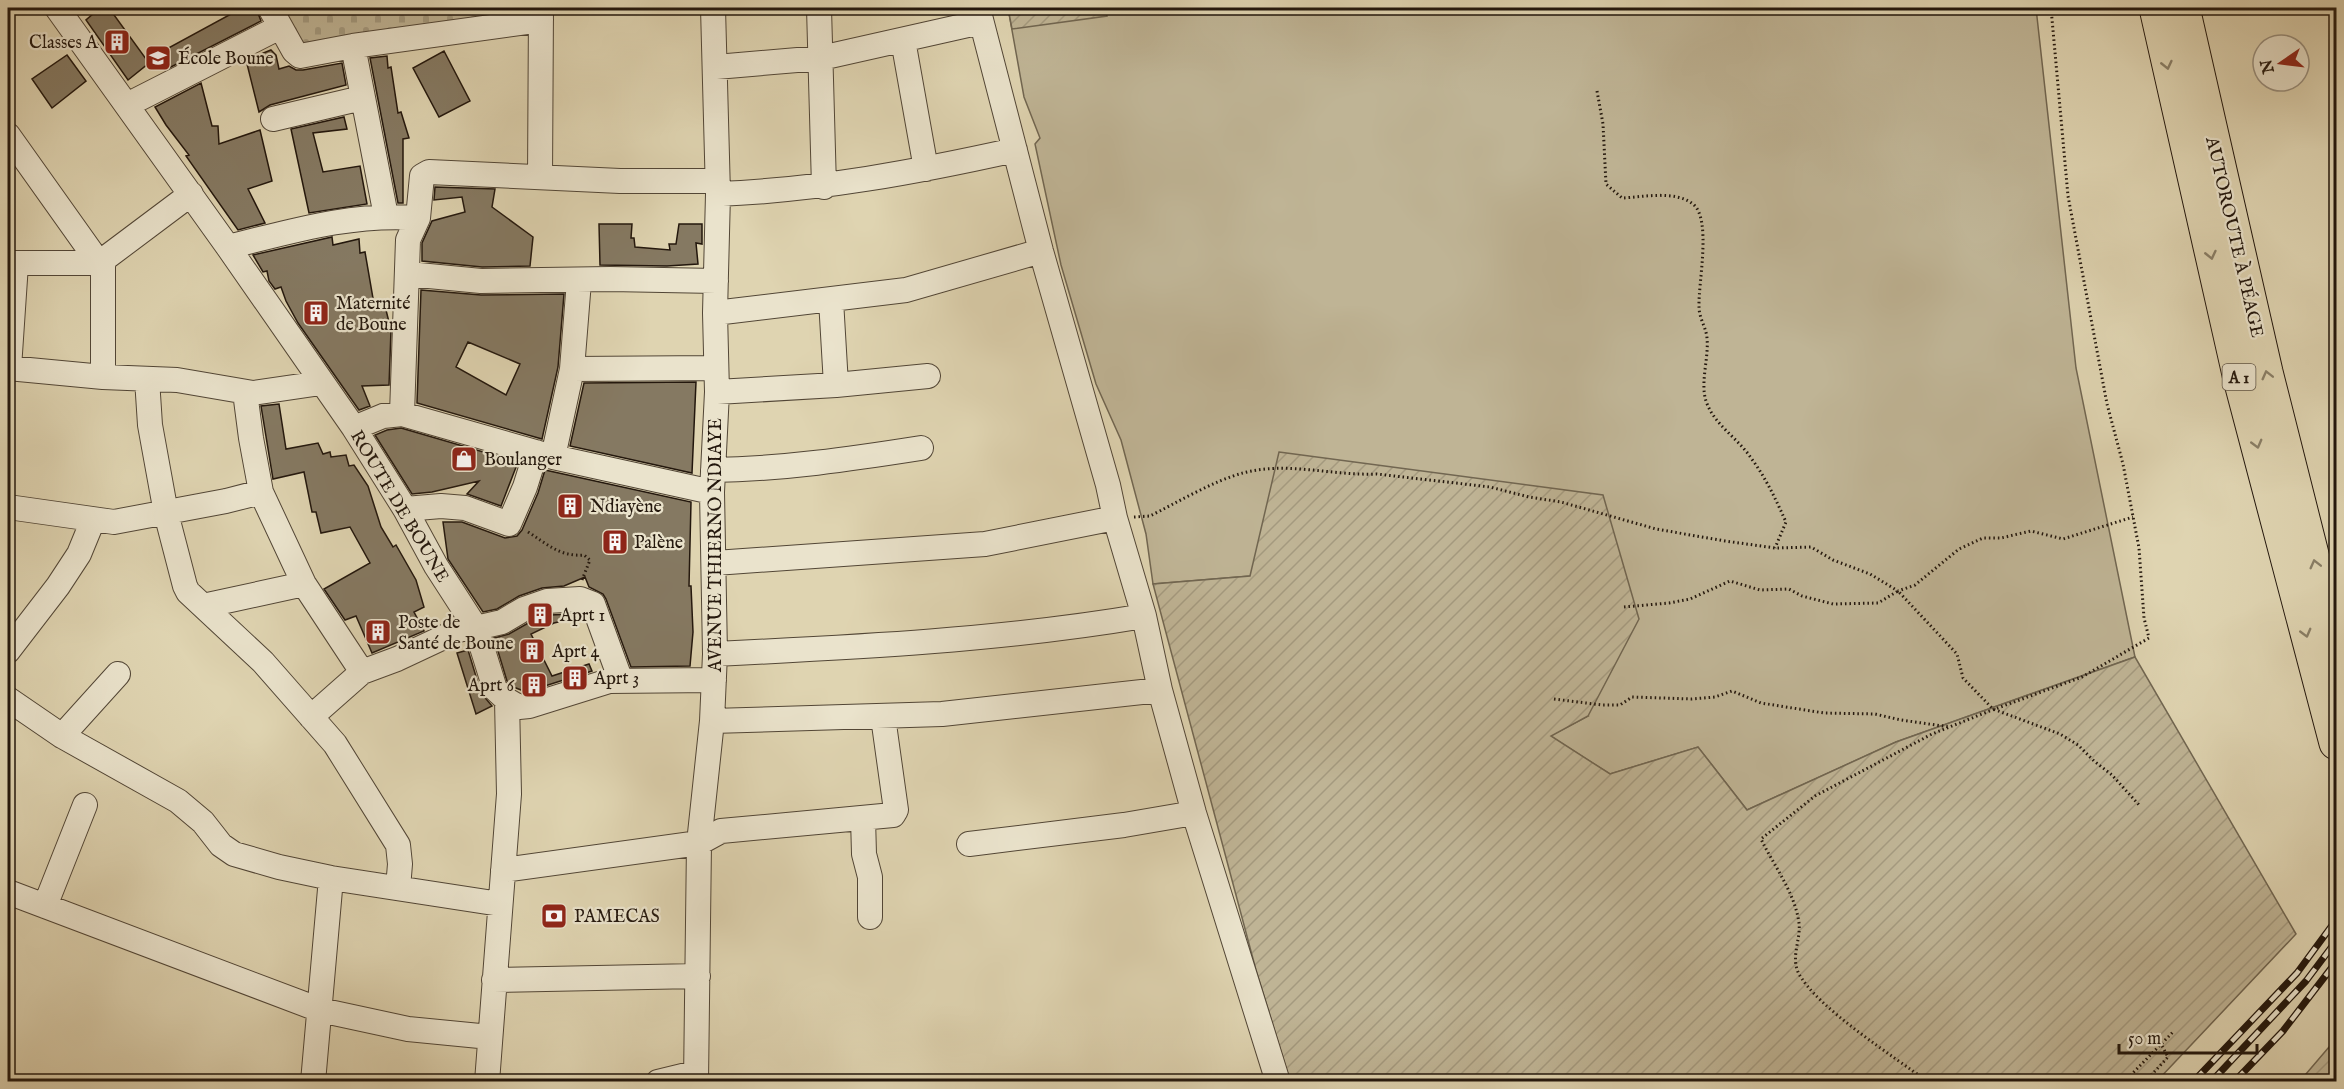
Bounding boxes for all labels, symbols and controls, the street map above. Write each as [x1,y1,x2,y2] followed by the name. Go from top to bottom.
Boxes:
[102,27,132,57] building icon: Classes A
[29,32,99,55] place label: Classes A
[2251,33,2311,93] north arrow
[143,43,173,73] school or university icon: École Boune
[178,46,274,71] place label: École Boune
[2257,57,2280,76] text: N
[2160,60,2173,70] one-way arrow
[2199,133,2270,340] street label: AUTOROUTE À PÉAGE
[2203,250,2216,260] one-way arrow
[336,293,411,337] place label: Maternité de Boune
[301,298,331,328] building icon: Maternité de Boune
[2222,364,2256,390] road number: A 1
[2261,370,2274,380] one-way arrow
[705,418,728,673] street label: AVENUE THIERNO NDIAYE
[344,426,453,587] street label: ROUTE DE BOUNE
[2249,439,2262,449] one-way arrow
[449,444,479,474] shop icon: Boulanger
[484,449,562,472] place label: Boulanger
[555,491,585,521] building icon: Ndiayène
[590,496,662,519] place label: Ndiayène
[600,527,630,557] building icon: Palène
[634,532,683,555] place label: Palène
[2309,559,2322,569] one-way arrow
[525,600,555,630] building icon: Aprt 1
[559,605,605,628] place label: Aprt 1
[398,612,513,656] place label: Poste de Santé de Boune
[363,617,393,647] building icon: Poste de Santé de Boune
[2299,627,2311,638] one-way arrow
[517,636,547,666] building icon: Aprt 4
[551,641,600,664] place label: Aprt 4
[560,663,590,693] building icon: Aprt 3
[593,668,639,691] place label: Aprt 3
[519,670,549,700] building icon: Aprt 6
[467,675,514,698] place label: Aprt 6
[539,901,569,931] bank icon: PAMECAS
[574,906,660,929] place label: PAMECAS
[2119,1017,2257,1055] scale bar
[2128,1028,2161,1051] text: 50 m

